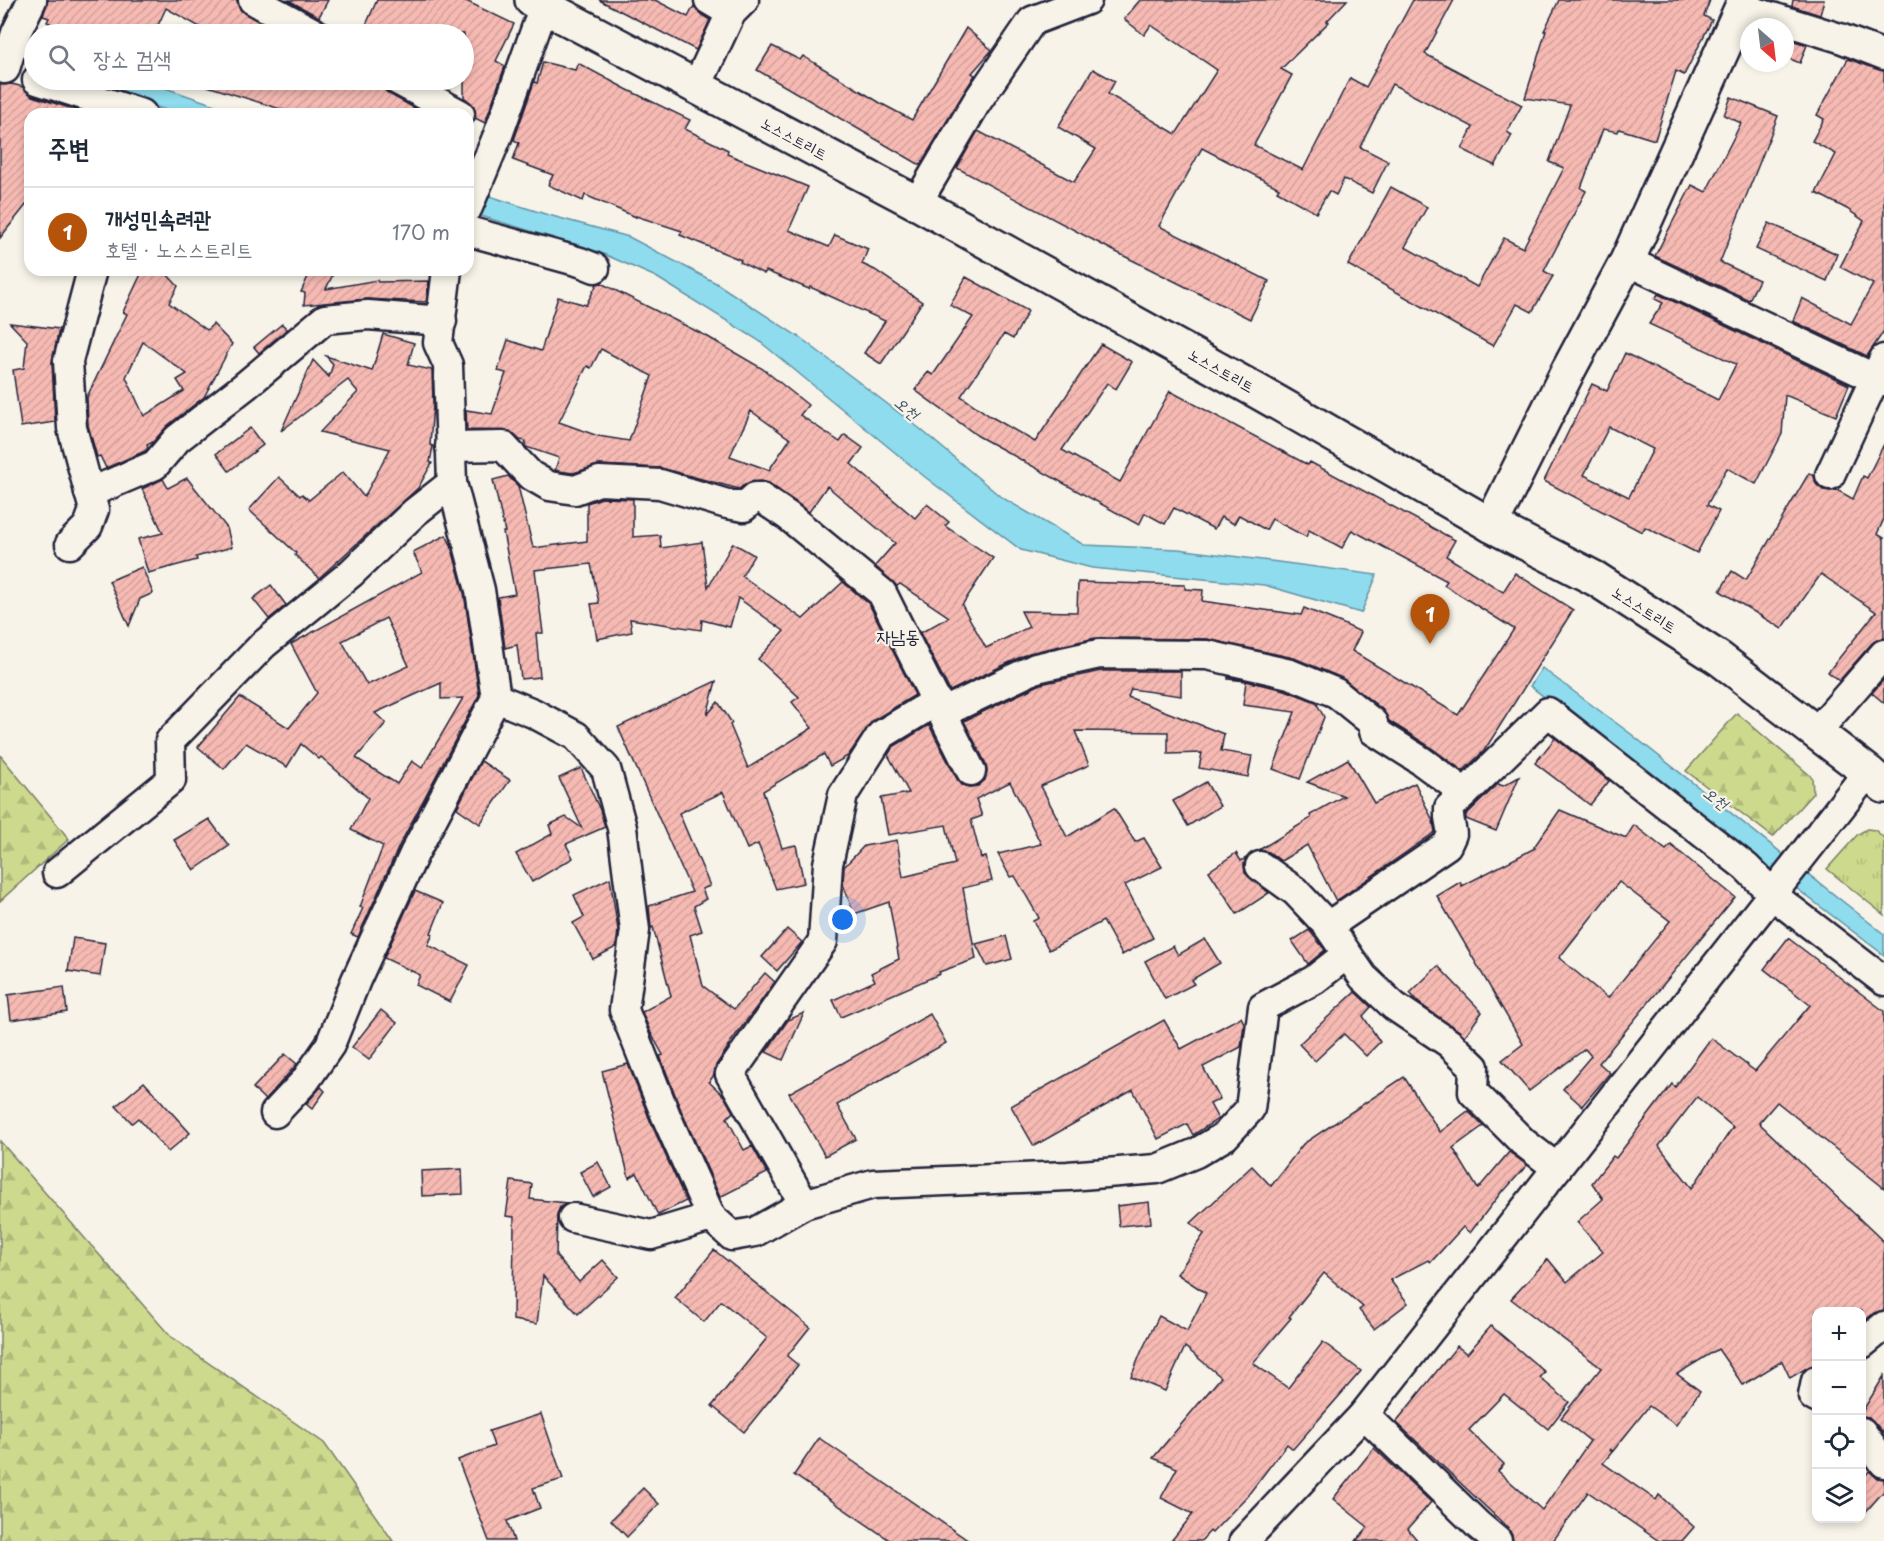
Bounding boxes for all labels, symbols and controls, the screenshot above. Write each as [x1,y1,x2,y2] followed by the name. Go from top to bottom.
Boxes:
[1740,18,1794,72] north arrow
[24,24,474,90] search box
[45,41,78,74] icon: search
[93,41,171,74] text: 장소 검색
[757,111,832,165] street label: 노스스트리트
[48,128,90,167] text: 주변
[105,201,211,234] text: 개성민속려관
[63,217,72,247] text: 1
[392,217,450,247] text: 170 m
[105,234,253,264] text: 호텔 · 노스스트리트
[1184,342,1259,397] street label: 노스스트리트
[890,390,927,426] water label: 오천
[1608,580,1682,638] street label: 노스스트리트
[1410,594,1450,644] pin: 1
[876,622,920,649] district label: 자남동
[1699,780,1736,816] water label: 오천
[828,905,857,934] your location
[1812,1307,1866,1523] map controls
[1812,1307,1866,1361] button: +
[1812,1361,1866,1415] button: −
[1812,1415,1866,1469] button: locate
[1812,1469,1866,1523] button: layers

